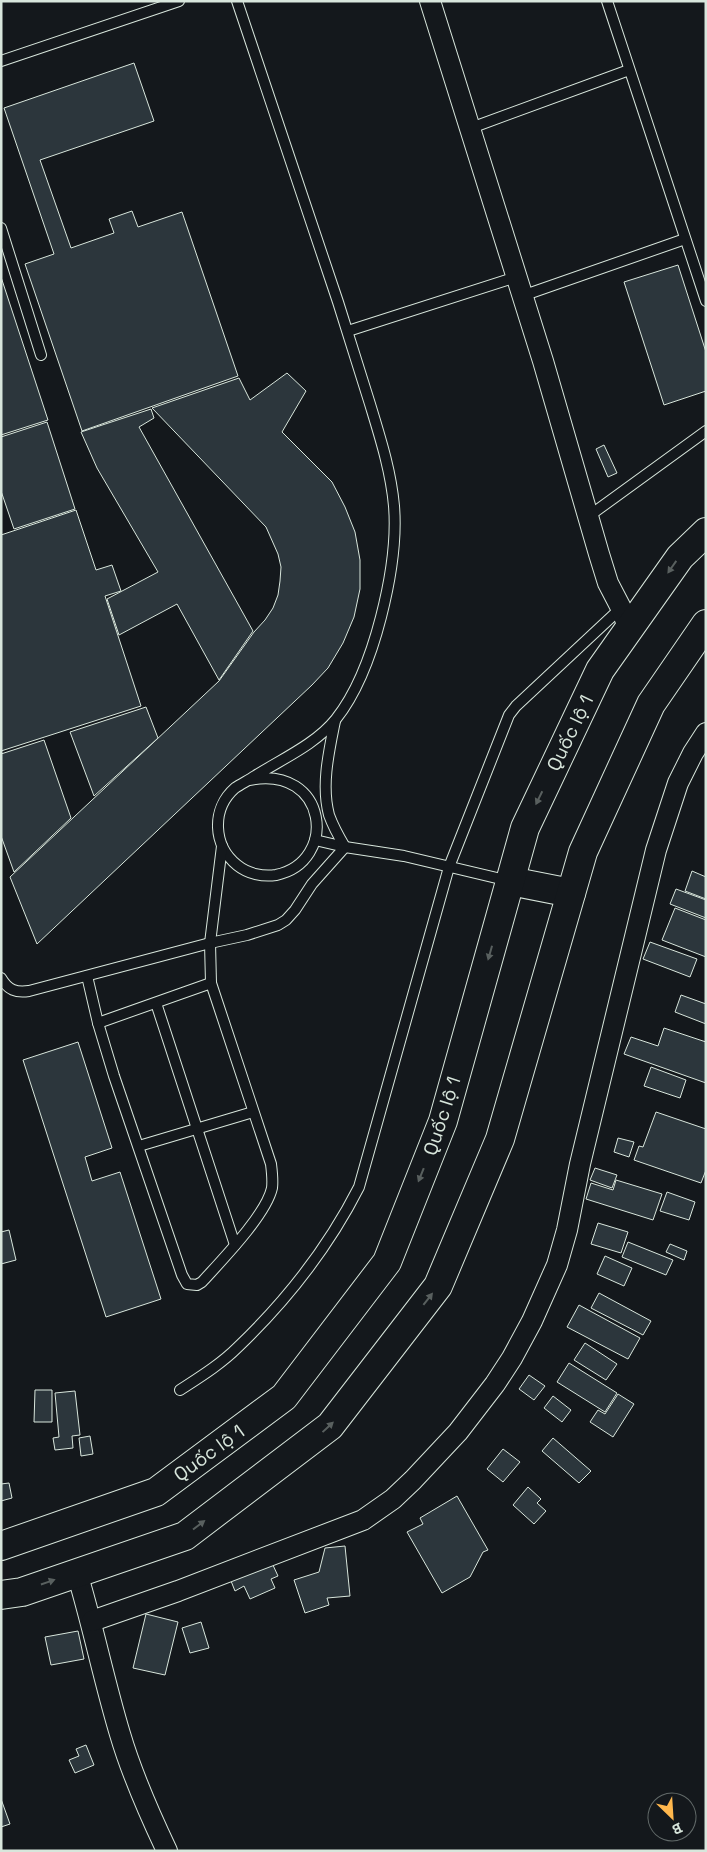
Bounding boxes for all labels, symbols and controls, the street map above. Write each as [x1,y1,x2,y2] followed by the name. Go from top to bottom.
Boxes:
[667,561,677,574] one-way arrow
[541,691,599,775] street label: Quốc lộ 1
[535,791,543,805] one-way arrow
[486,945,494,960] one-way arrow
[418,1073,466,1159] street label: Quốc lộ 1
[417,1168,425,1182] one-way arrow
[423,1293,434,1306] one-way arrow
[169,1419,249,1487] street label: Quốc lộ 1
[322,1421,335,1432] one-way arrow
[193,1520,206,1531] one-way arrow
[41,1578,56,1586] one-way arrow
[647,1792,697,1842] north arrow
[669,1819,686,1839] text: B

